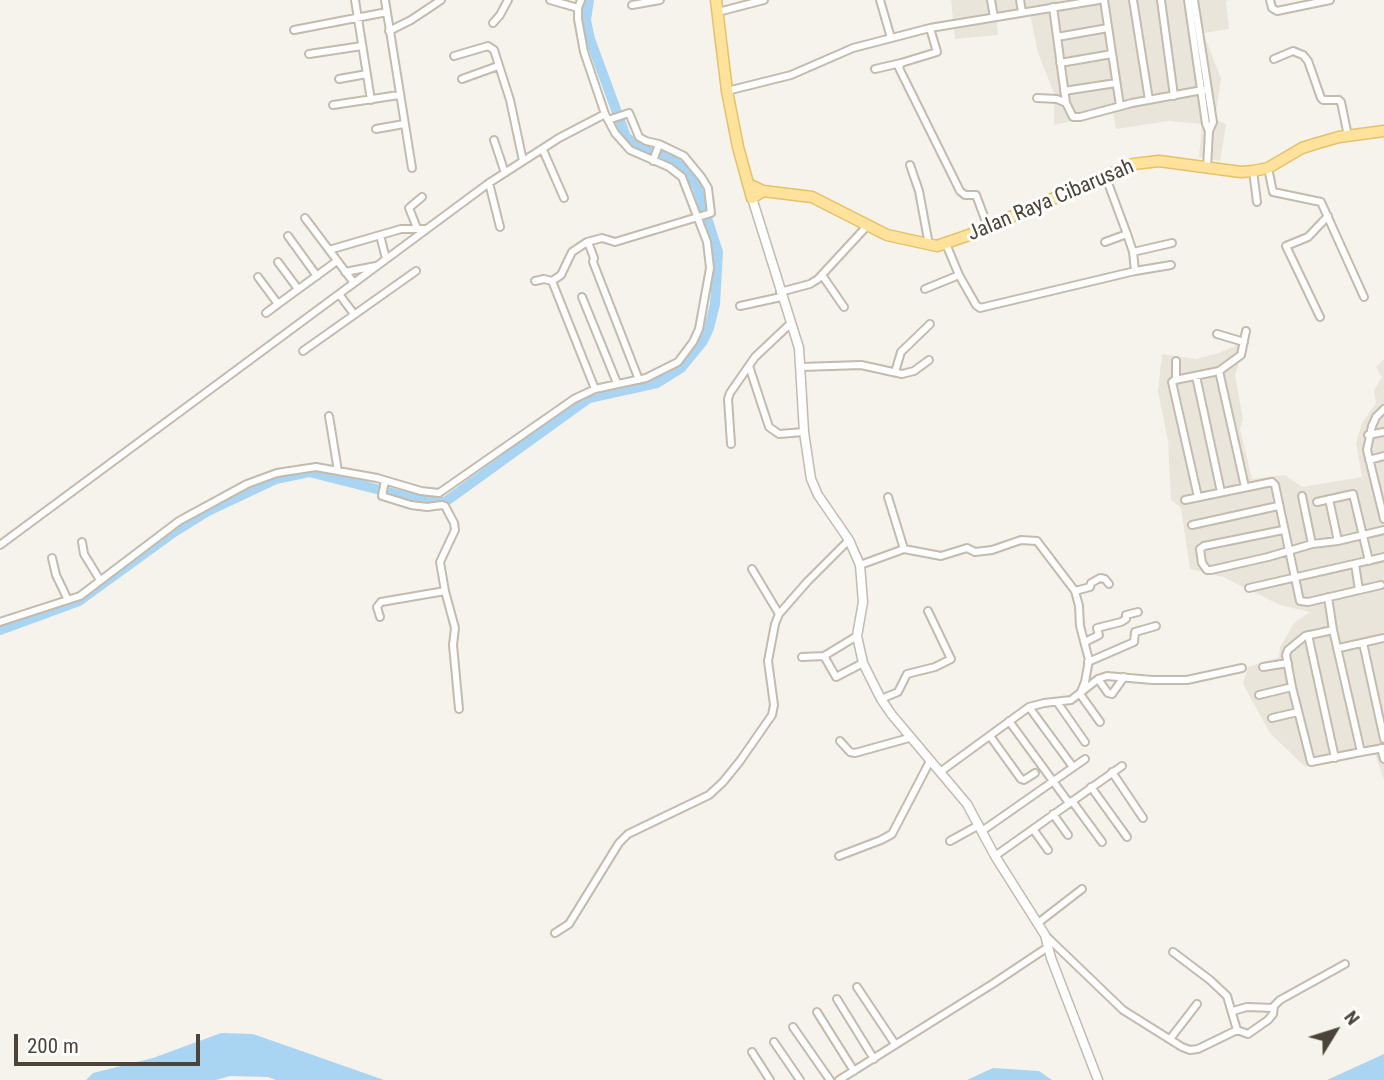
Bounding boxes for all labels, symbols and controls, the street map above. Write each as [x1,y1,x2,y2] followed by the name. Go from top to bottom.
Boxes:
[964,155,1138,247] street label: Jalan Raya Cibarusah
[1300,996,1370,1066] north arrow
[1339,1006,1365,1029] text: N
[18,1020,203,1064] scale bar
[27,1034,79,1058] text: 200 m

